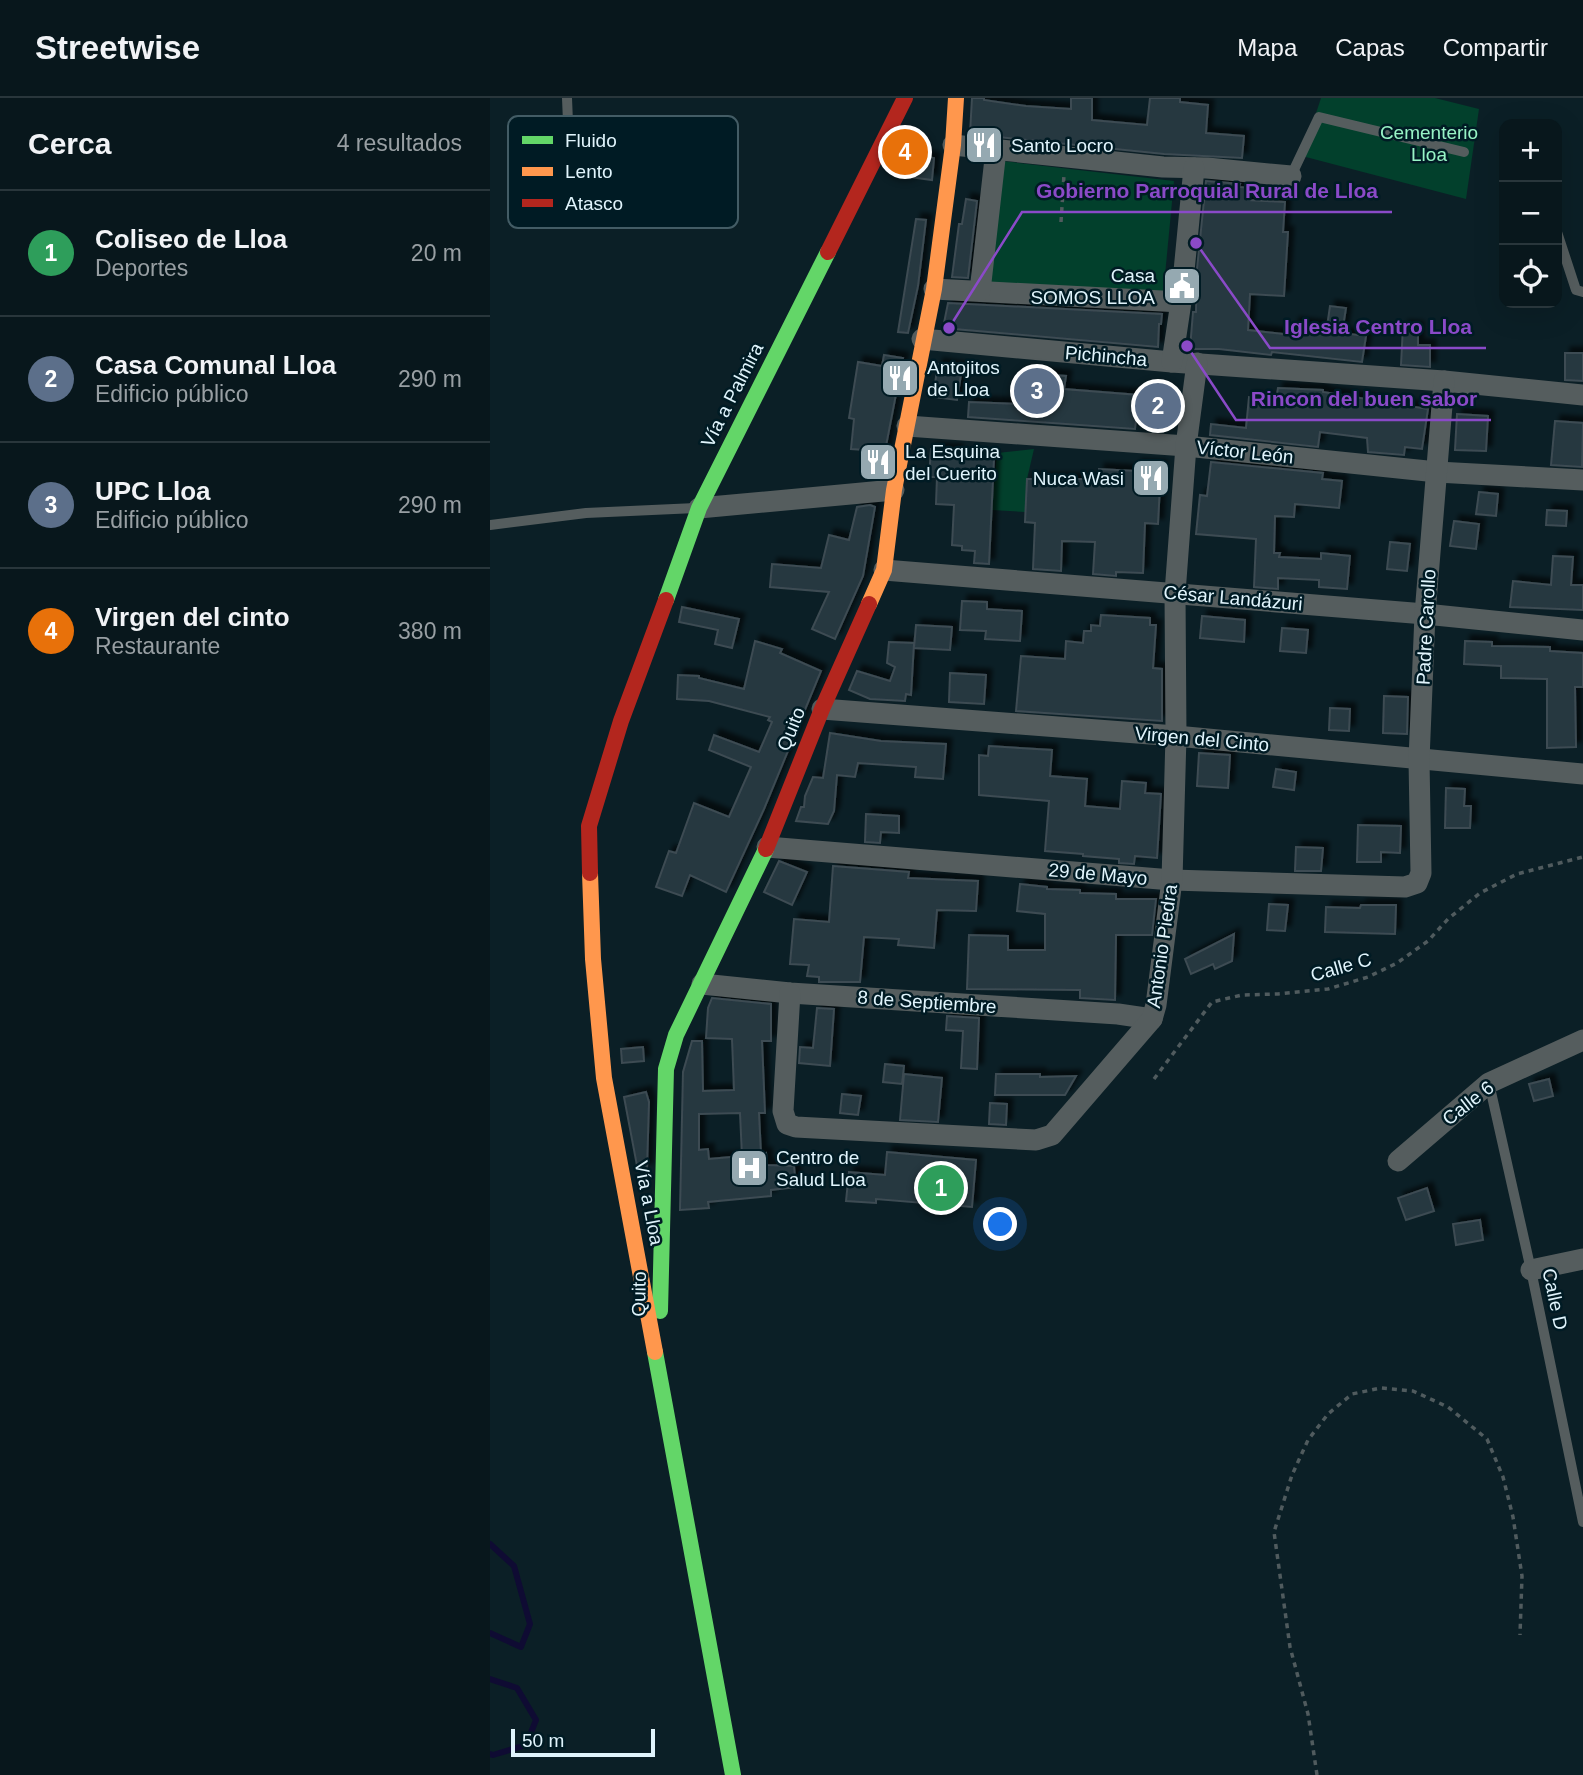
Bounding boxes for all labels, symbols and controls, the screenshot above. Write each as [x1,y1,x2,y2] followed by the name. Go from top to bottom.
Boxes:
[35,29,200,66] text: Streetwise
[1237,34,1297,61] text: Mapa
[1335,34,1405,61] text: Capas
[1443,34,1548,61] text: Compartir
[508,116,738,228] legend
[1499,119,1562,308] map controls
[1499,119,1562,182] button: +
[1380,122,1478,165] park label: Cementerio Lloa
[963,124,1005,166] restaurant icon: Santo Locro
[882,126,928,178] pin: 4
[28,127,111,160] text: Cerca
[337,130,462,156] text: 4 resultados
[565,130,617,151] text: Fluido
[1011,135,1113,156] place label: Santo Locro
[565,161,613,182] text: Lento
[1022,170,1392,212] callout: Gobierno Parroquial Rural de Lloa
[1036,179,1378,202] text: Gobierno Parroquial Rural de Lloa
[1499,182,1562,245] button: −
[565,193,623,214] text: Atasco
[95,224,287,254] text: Coliseo de Lloa
[45,240,57,266] text: 1
[411,240,462,266] text: 20 m
[1499,245,1562,308] button: locate
[95,255,188,281] text: Deportes
[1030,265,1155,308] place label: Casa SOMOS LLOA
[1161,265,1203,307] public building icon: Casa SOMOS LLOA
[1270,306,1486,348] callout: Iglesia Centro Lloa
[1284,315,1472,338] text: Iglesia Centro Lloa
[697,339,767,451] street label: Vía a Palmira
[1064,342,1148,370] street label: Pichincha
[95,350,336,380] text: Casa Comunal Lloa
[879,357,921,399] restaurant icon: Antojitos de Lloa
[927,357,1000,400] place label: Antojitos de Lloa
[1014,365,1060,417] pin: 3
[45,366,57,392] text: 2
[398,366,462,392] text: 290 m
[1236,378,1491,420] callout: Rincon del buen sabor
[1135,380,1181,432] pin: 2
[95,381,248,407] text: Edificio público
[1251,387,1477,410] text: Rincon del buen sabor
[1196,436,1294,468] street label: Víctor León
[857,441,899,483] restaurant icon: La Esquina del Cuerito
[905,441,1001,484] place label: La Esquina del Cuerito
[1130,457,1172,499] restaurant icon: Nuca Wasi
[1033,468,1124,489] place label: Nuca Wasi
[95,476,211,506] text: UPC Lloa
[45,492,57,518] text: 3
[398,492,462,518] text: 290 m
[95,507,248,533] text: Edificio público
[1412,568,1440,686] street label: Padre Carollo
[1163,581,1303,615] street label: César Landázuri
[95,602,290,632] text: Virgen del cinto
[45,618,57,644] text: 4
[398,618,462,644] text: 380 m
[95,633,220,659] text: Restaurante
[773,704,809,754] street label: Quito
[1134,723,1270,755] street label: Virgen del Cinto
[1048,859,1148,889] street label: 29 de Mayo
[1143,882,1181,1009] street label: Antonio Piedra
[1308,948,1374,986] street label: Calle C
[857,987,997,1017] street label: 8 de Septiembre
[1438,1077,1498,1129] street label: Calle 6
[728,1147,770,1189] hospital icon: Centro de Salud Lloa
[776,1147,866,1190] place label: Centro de Salud Lloa
[631,1159,668,1247] street label: Vía a Lloa
[918,1162,964,1214] pin: 1
[983,1207,1017,1241] your location
[1538,1266,1572,1332] street label: Calle D
[628,1271,650,1317] street label: Quito
[511,1726,654,1758] scale bar
[522,1730,564,1751] text: 50 m

